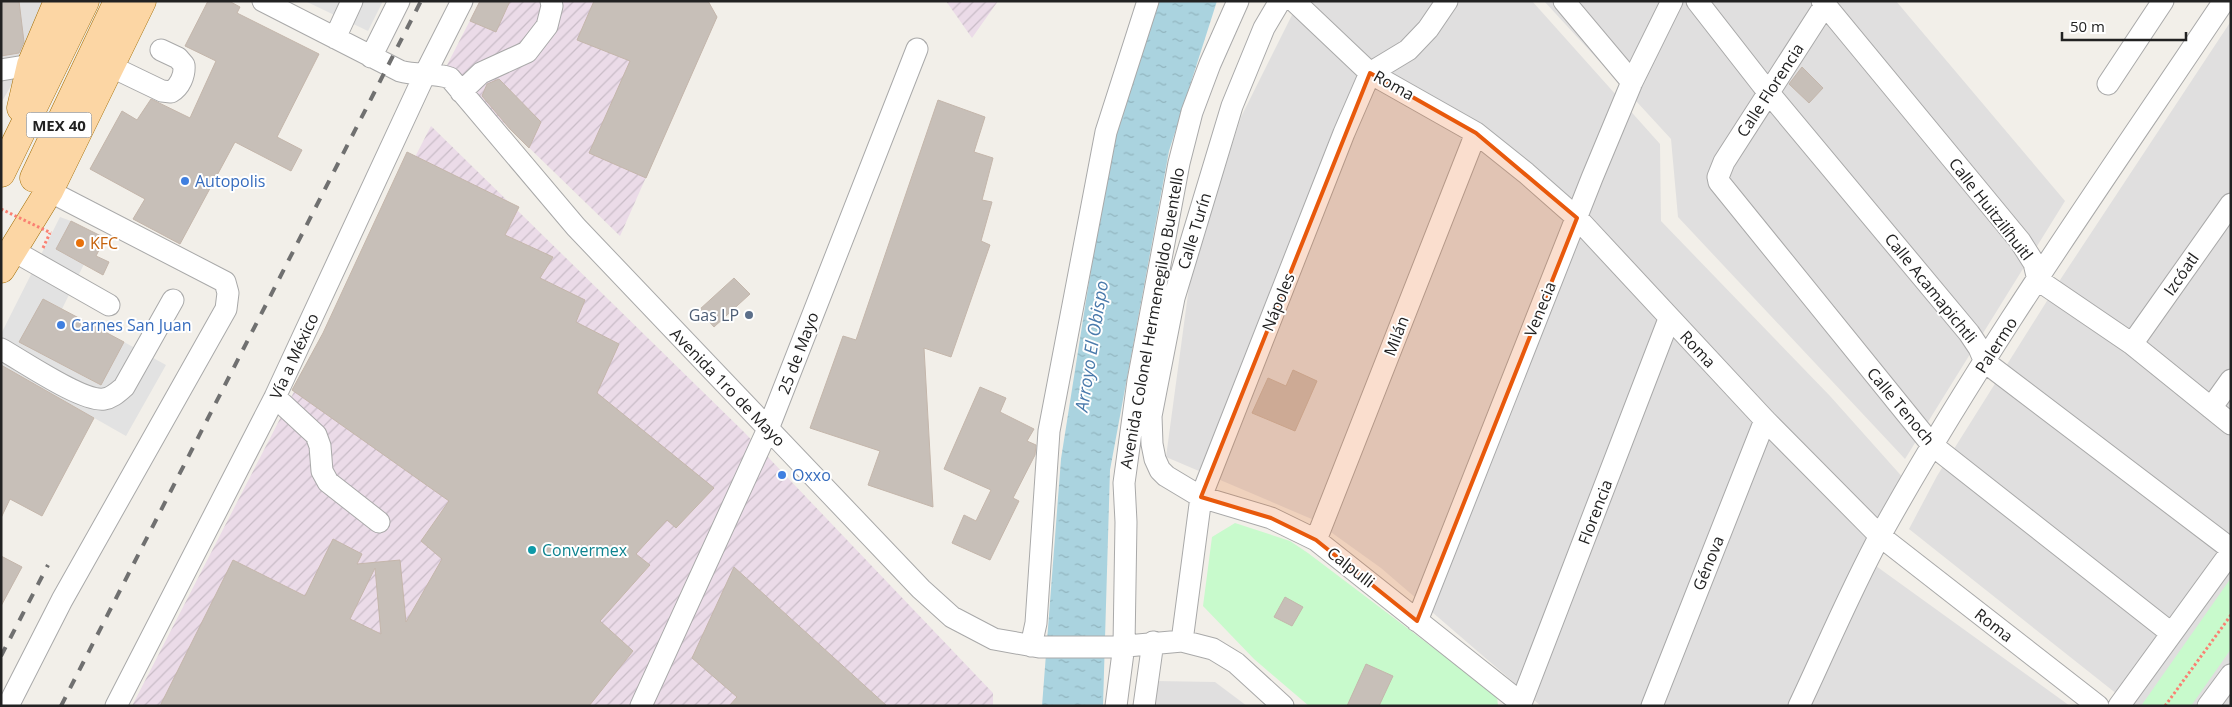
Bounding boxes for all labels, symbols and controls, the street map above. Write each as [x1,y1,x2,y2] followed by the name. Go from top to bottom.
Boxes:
[2062,10,2186,42] scale bar
[2070,16,2105,36] text: 50 m
[1731,39,1809,141] street label: Calle Florencia
[1370,65,1418,105] street label: Roma
[27,112,92,138] road number: MEX 40
[1944,153,2038,265] street label: Calle Huitzilíhuitl
[1115,166,1189,470] street label: Avenida Colonel Hermenegildo Buentello
[195,170,265,192] place label: Autopolis
[179,175,191,187] marker: Autopolis
[1172,190,1216,272] street label: Calle Turín
[1880,228,1982,348] street label: Calle Acamapichtli
[90,232,118,254] place label: KFC
[74,237,86,249] marker: KFC
[2158,248,2204,300] street label: Izcóatl
[1256,270,1300,334] street label: Nápoles
[1519,278,1561,340] street label: Venecia
[1068,279,1113,415] water label: Arroyo El Obispo
[689,304,739,326] place label: Gas LP
[264,309,324,403] street label: Vía a México
[743,309,755,321] marker: Gas LP
[772,309,824,397] street label: 25 de Mayo
[1378,313,1414,359] street label: Milán
[1970,313,2022,377] street label: Palermo
[71,314,192,336] place label: Carnes San Juan
[55,319,67,331] marker: Carnes San Juan
[666,323,790,451] street label: Avenida 1ro de Mayo
[1675,326,1721,372] street label: Roma
[1862,363,1940,449] street label: Calle Tenoch
[792,464,831,486] place label: Oxxo
[776,469,788,481] marker: Oxxo
[1573,476,1617,548] street label: Florencia
[1687,532,1729,594] street label: Génova
[542,539,628,561] place label: Convermex
[1323,541,1379,593] street label: Calpulli
[526,544,538,556] marker: Convermex
[1970,603,2018,647] street label: Roma

